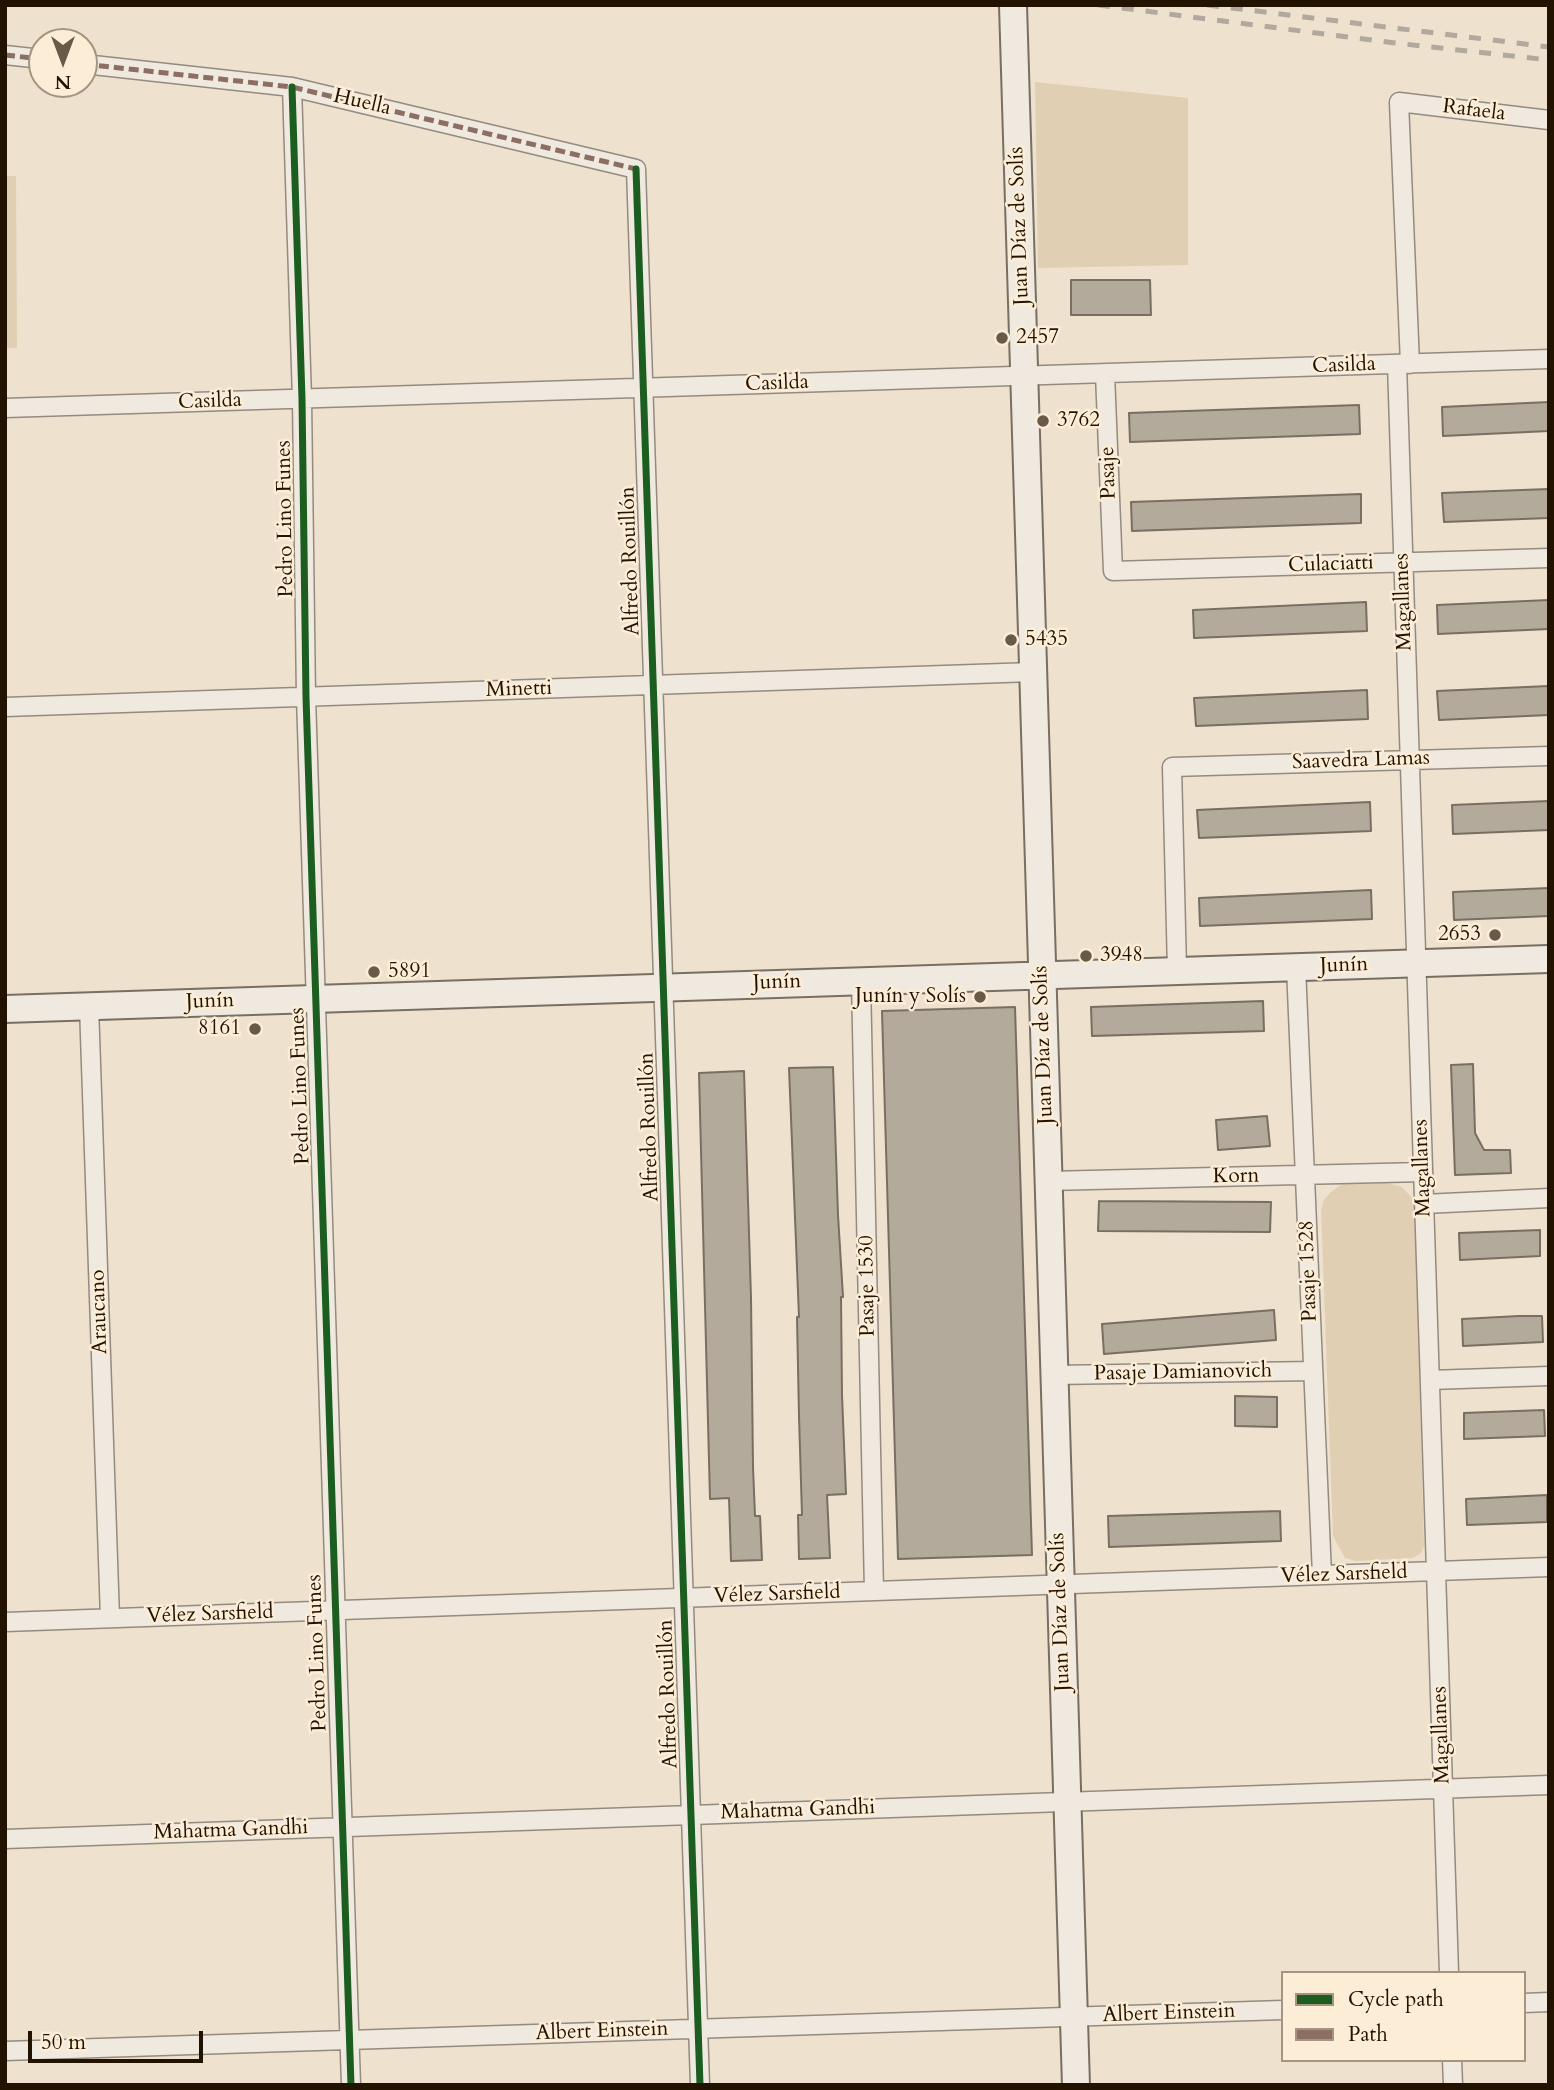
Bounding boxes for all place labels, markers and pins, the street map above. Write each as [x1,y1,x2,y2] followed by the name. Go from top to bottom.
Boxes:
[1016,325,1059,351] place label: 2457
[994,330,1010,346] marker: 2457
[1057,408,1100,434] place label: 3762
[1035,413,1051,429] marker: 3762
[1025,627,1068,653] place label: 5435
[1003,632,1019,648] marker: 5435
[1438,922,1481,948] place label: 2653
[1487,927,1503,943] marker: 2653
[1100,943,1143,969] place label: 3948
[1078,948,1094,964] marker: 3948
[388,959,431,985] place label: 5891
[366,964,382,980] marker: 5891
[855,984,966,1010] place label: Junín y Solís
[972,989,988,1005] marker: Junín y Solís
[198,1016,241,1042] place label: 8161
[247,1021,263,1037] marker: 8161

